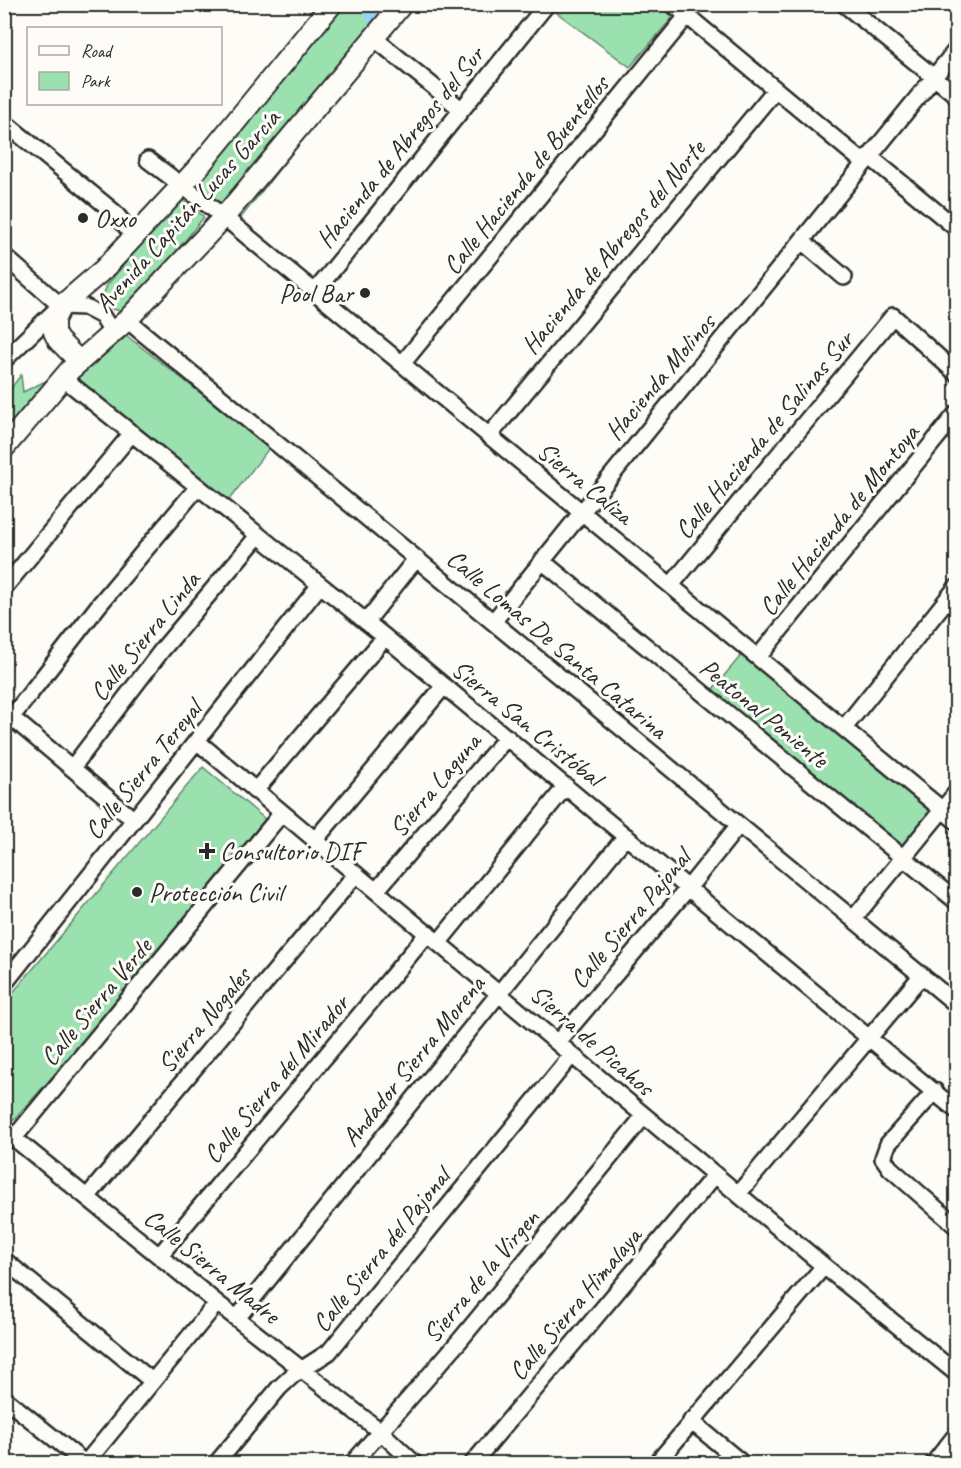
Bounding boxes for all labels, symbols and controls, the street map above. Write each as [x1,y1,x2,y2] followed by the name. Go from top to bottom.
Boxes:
[27,27,222,105] legend
[309,38,492,254] street label: Hacienda de Abregos del Sur
[81,40,114,62] text: Road
[436,67,618,281] street label: Calle Hacienda de Buentellos
[81,70,111,92] text: Park
[87,101,288,320] street label: Avenida Capitán Lucas García
[514,131,714,361] street label: Hacienda de Abregos del Norte
[95,202,138,235] place label: Oxxo
[76,211,90,225] marker: Oxxo
[279,277,355,310] place label: Pool Bar
[358,286,372,300] marker: Pool Bar
[598,305,724,447] street label: Hacienda Molinos
[667,322,862,546] street label: Calle Hacienda de Salinas Sur
[752,416,927,622] street label: Calle Hacienda de Montoya
[530,434,641,533] street label: Sierra Caliza
[440,542,675,747] street label: Calle Lomas De Santa Catarina
[83,563,208,708] street label: Calle Sierra Linda
[693,651,836,776] street label: Peatonal Poniente
[445,652,612,797] street label: Sierra San Cristóbal
[77,690,212,846] street label: Calle Sierra Tereyal
[382,724,490,844] street label: Sierra Laguna
[220,835,367,868] place label: Consultorio DIF
[562,839,701,995] street label: Calle Sierra Pajonal
[198,842,216,860] marker: Consultorio DIF
[149,876,287,909] place label: Protección Civil
[130,885,144,899] marker: Protección Civil
[33,929,161,1073] street label: Calle Sierra Verde
[150,959,259,1080] street label: Sierra Nogales
[334,968,493,1153] street label: Andador Sierra Morena
[523,977,662,1104] street label: Sierra de Picahos
[196,986,358,1170] street label: Calle Sierra del Mirador
[305,1158,460,1339] street label: Calle Sierra del Pajonal
[137,1201,289,1333] street label: Calle Sierra Madre
[415,1201,547,1350] street label: Sierra de la Virgen
[501,1219,650,1387] street label: Calle Sierra Himalaya

